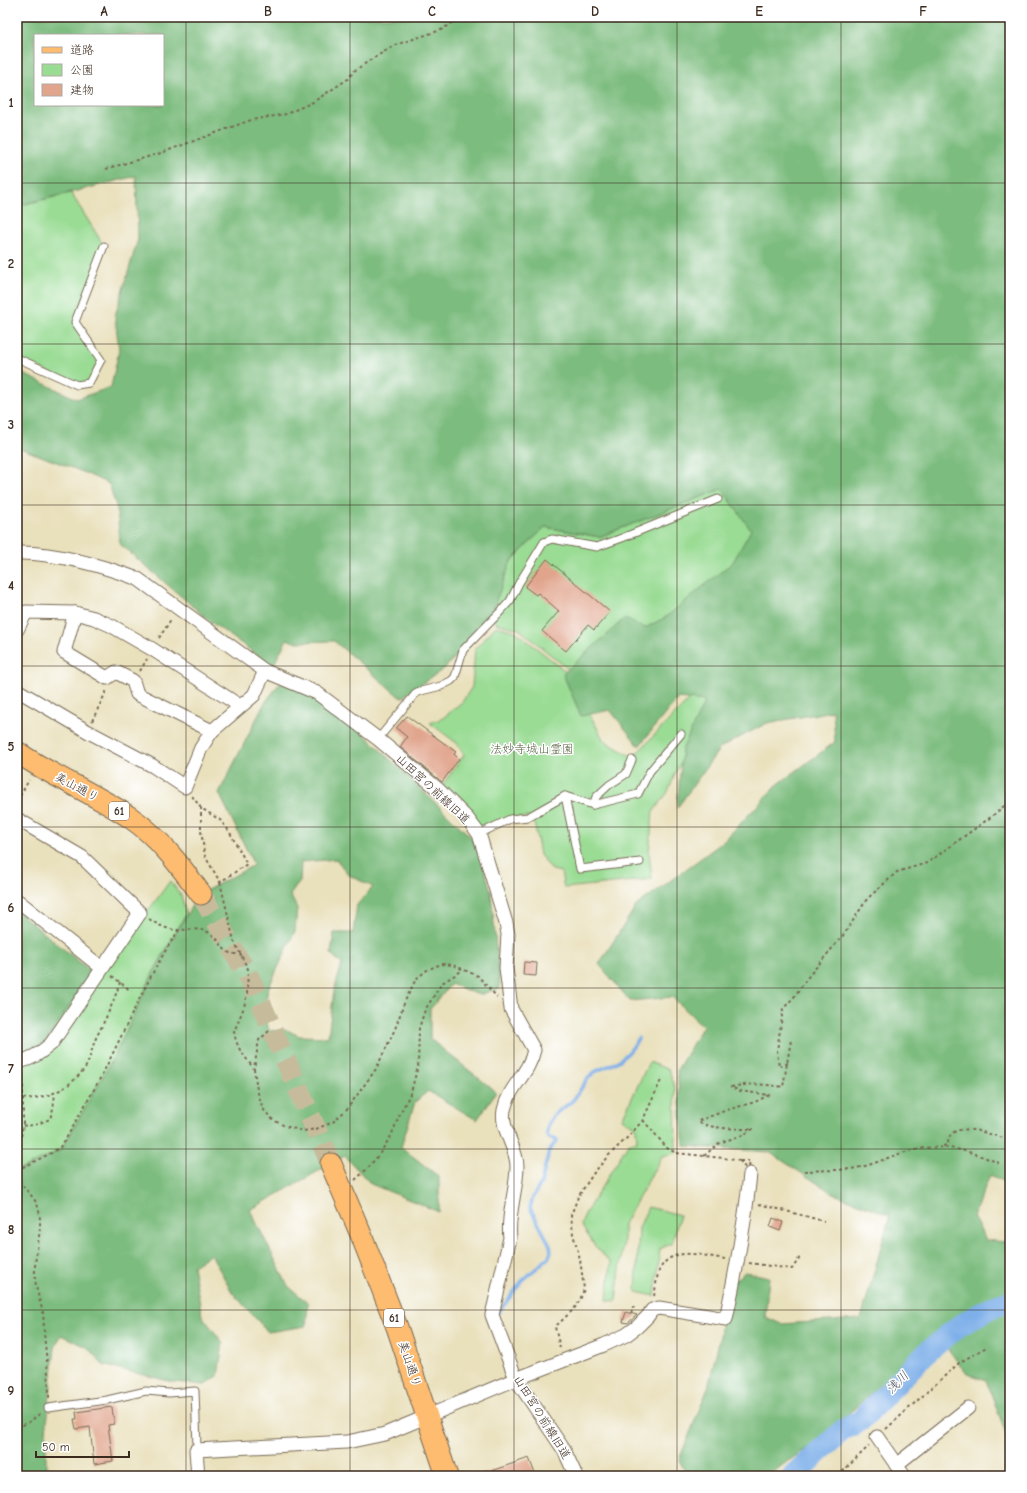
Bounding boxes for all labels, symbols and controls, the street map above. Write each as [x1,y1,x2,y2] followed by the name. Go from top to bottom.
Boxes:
[100,4,108,19] text: A
[264,4,272,19] text: B
[428,4,436,19] text: C
[591,4,599,19] text: D
[755,4,763,19] text: E
[919,4,927,19] text: F
[34,34,164,106] legend
[70,43,94,57] text: 道路
[70,63,94,77] text: 公園
[70,83,94,97] text: 建物
[8,95,14,110] text: 1
[8,256,14,271] text: 2
[8,417,14,432] text: 3
[8,578,14,593] text: 4
[8,739,15,754] text: 5
[490,742,574,756] park label: 法妙寺城山霊園
[393,751,473,827] street label: 山田宮の前線旧道
[53,770,101,804] street label: 美山通り
[109,802,129,820] road number: 61
[8,900,15,915] text: 6
[8,1061,14,1076] text: 7
[8,1222,14,1237] text: 8
[384,1309,404,1327] road number: 61
[396,1339,424,1389] street label: 美山通り
[883,1368,912,1397] water label: 浅川
[511,1373,573,1461] street label: 山田宮の前線旧道
[8,1383,15,1398] text: 9
[36,1433,129,1459] scale bar
[42,1440,70,1454] text: 50 m

